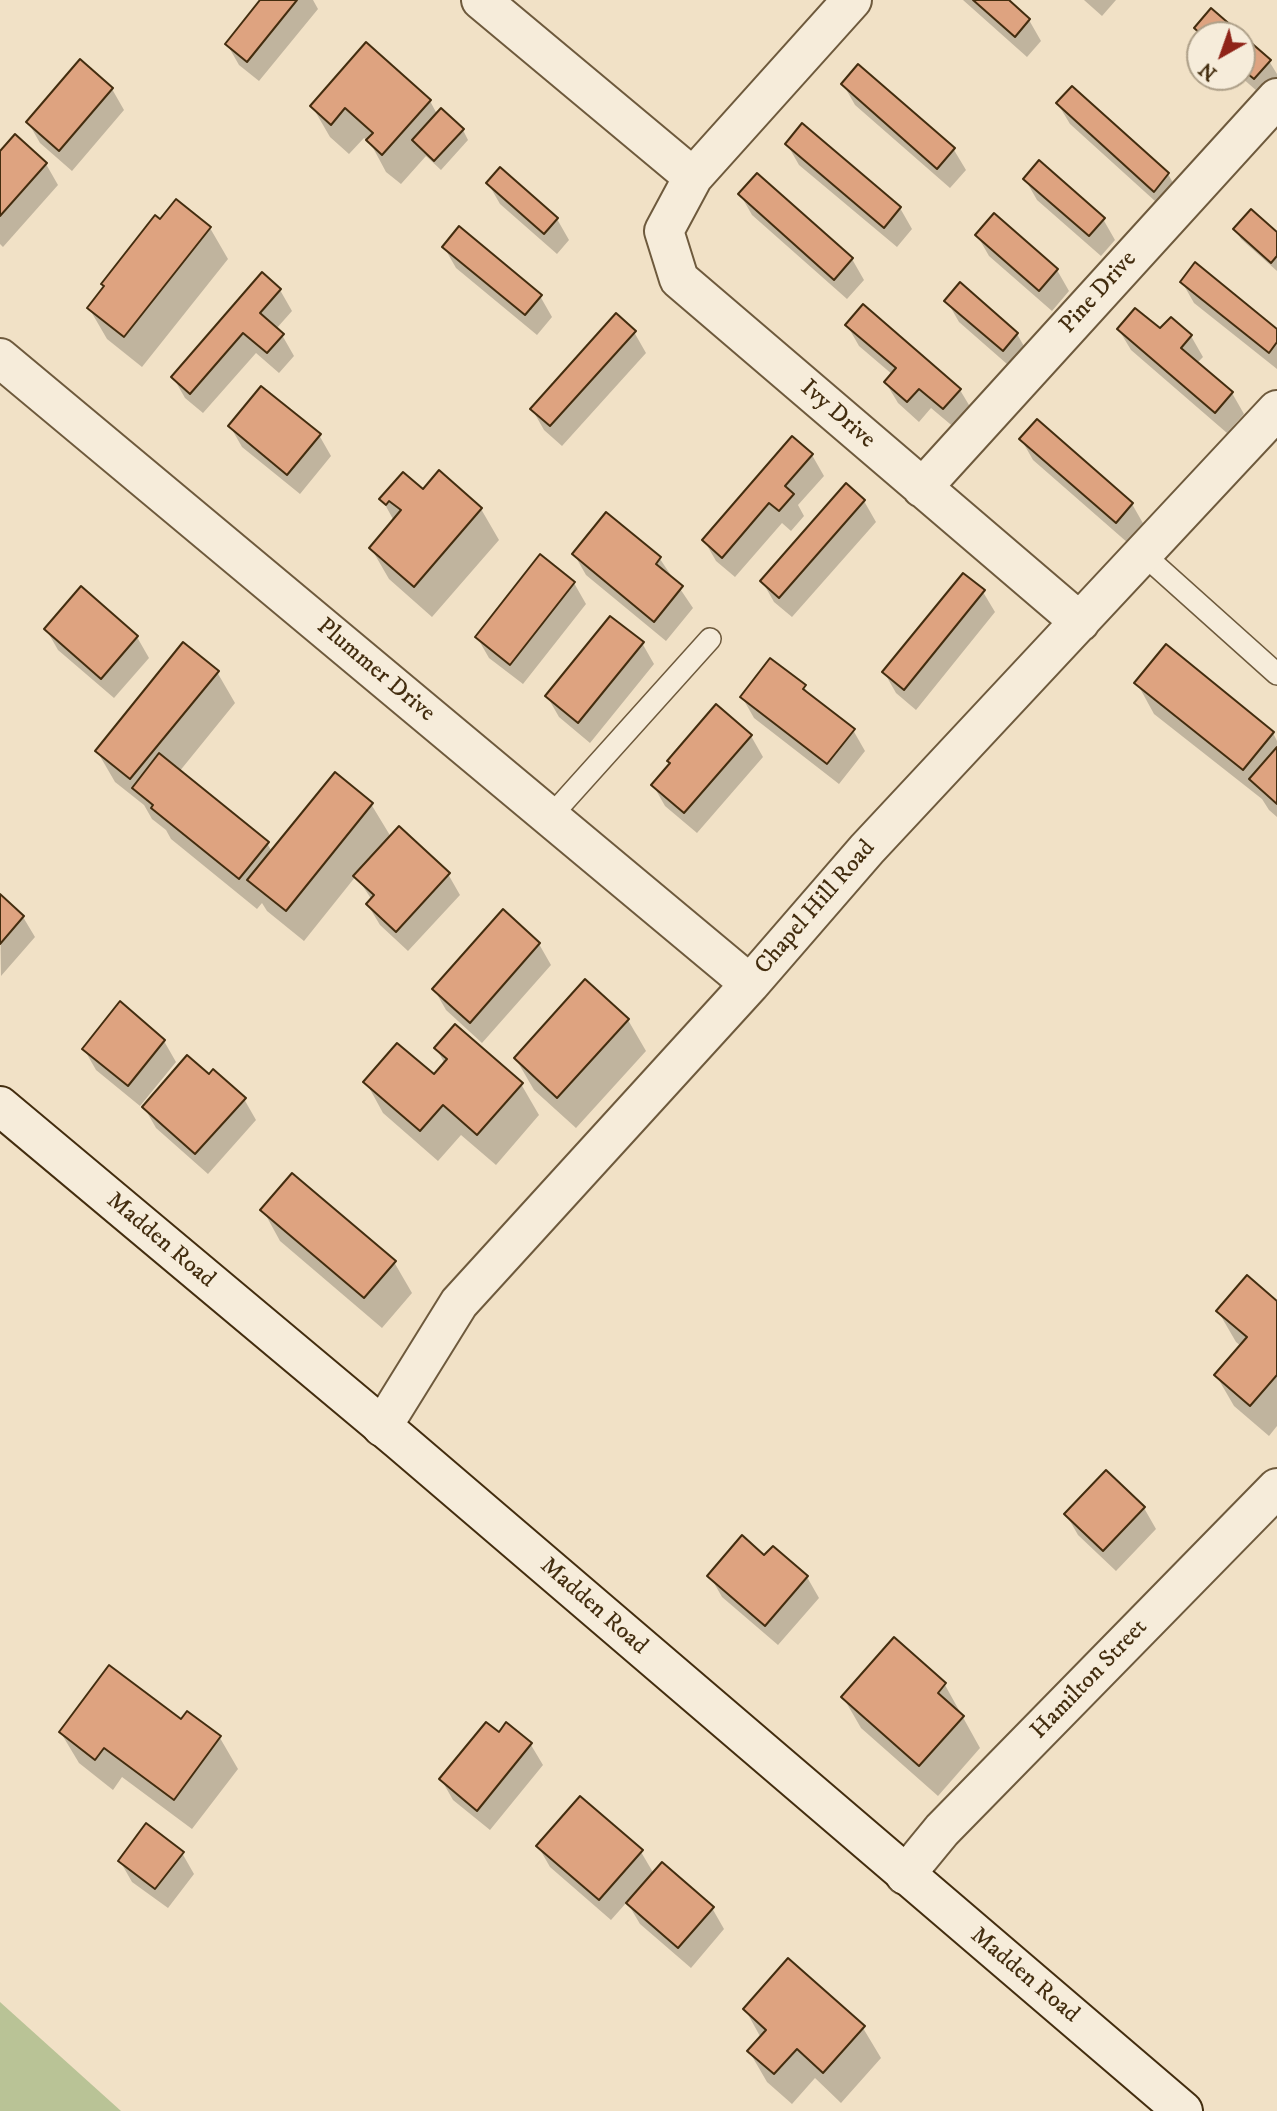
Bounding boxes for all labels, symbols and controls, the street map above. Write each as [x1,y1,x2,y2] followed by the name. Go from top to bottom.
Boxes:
[1186,21,1256,91] north arrow
[1195,57,1222,85] text: N
[1054,246,1144,340] street label: Pine Drive
[794,375,880,455] street label: Ivy Drive
[310,613,440,729] street label: Plummer Drive
[750,835,882,981] street label: Chapel Hill Road
[100,1187,220,1295] street label: Madden Road
[533,1552,653,1662] street label: Madden Road
[1026,1614,1154,1746] street label: Hamilton Street
[964,1922,1084,2030] street label: Madden Road

